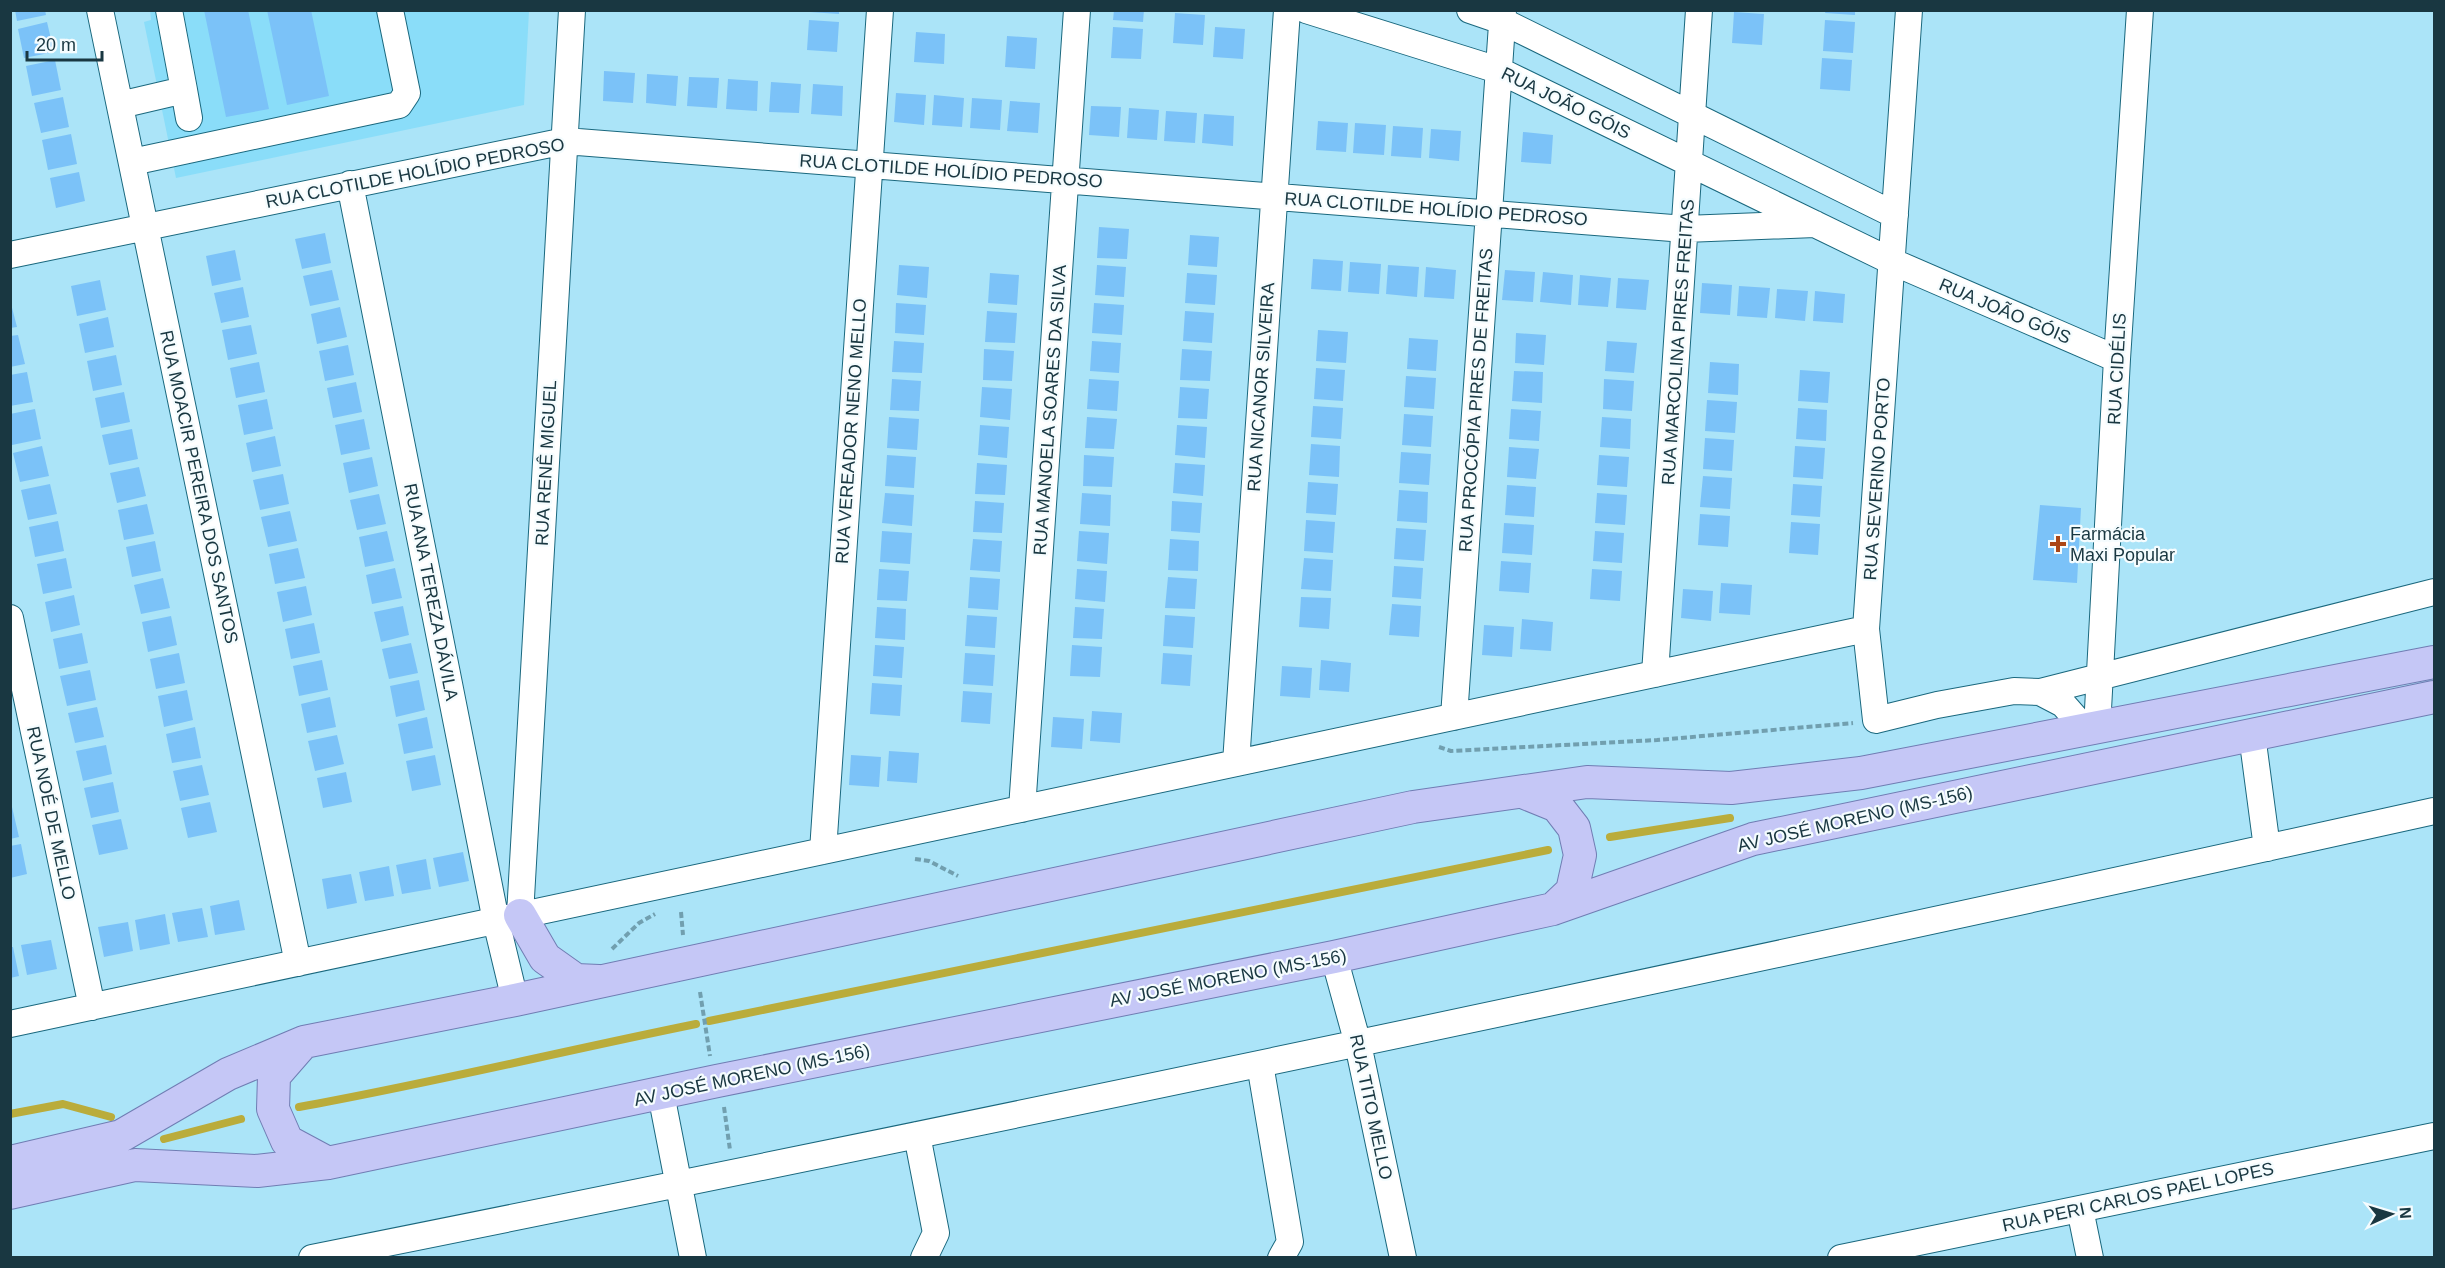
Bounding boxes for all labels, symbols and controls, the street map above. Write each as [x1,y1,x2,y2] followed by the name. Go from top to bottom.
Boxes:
[27,24,102,62] scale bar
[36,35,76,55] text: 20 m
[1498,62,1634,143] street label: RUA JOÃO GÓIS
[264,134,566,212] street label: RUA CLOTILDE HOLÍDIO PEDROSO
[799,150,1103,192] street label: RUA CLOTILDE HOLÍDIO PEDROSO
[1284,188,1588,230] street label: RUA CLOTILDE HOLÍDIO PEDROSO
[1658,198,1698,486] street label: RUA MARCOLINA PIRES FREITAS
[1454,247,1497,553] street label: RUA PROCÓPIA PIRES DE FREITAS
[1030,264,1070,556] street label: RUA MANOELA SOARES DA SILVA
[1936,273,2074,348] street label: RUA JOÃO GÓIS
[1244,282,1278,492] street label: RUA NICANOR SILVEIRA
[832,298,870,564] street label: RUA VEREADOR NENO MELLO
[2104,313,2130,425] street label: RUA CIDÉLIS
[156,329,242,645] street label: RUA MOACIR PEREIRA DOS SANTOS
[1860,377,1894,581] street label: RUA SEVERINO PORTO
[532,380,560,546] street label: RUA RENÊ MIGUEL
[400,482,462,702] street label: RUA ANA TEREZA DÁVILA
[2070,524,2175,565] place label: Farmácia Maxi Popular
[2051,537,2065,551] marker: Farmácia Maxi Popular
[23,724,79,902] street label: RUA NOÉ DE MELLO
[1735,782,1975,856] street label: AV JOSÉ MORENO (MS-156)
[1108,945,1348,1011] street label: AV JOSÉ MORENO (MS-156)
[1346,1032,1396,1182] street label: RUA TITO MELLO
[632,1040,872,1110] street label: AV JOSÉ MORENO (MS-156)
[2000,1158,2276,1236] street label: RUA PERI CARLOS PAEL LOPES
[2361,1184,2421,1244] north arrow
[2397,1207,2414,1219] text: N

